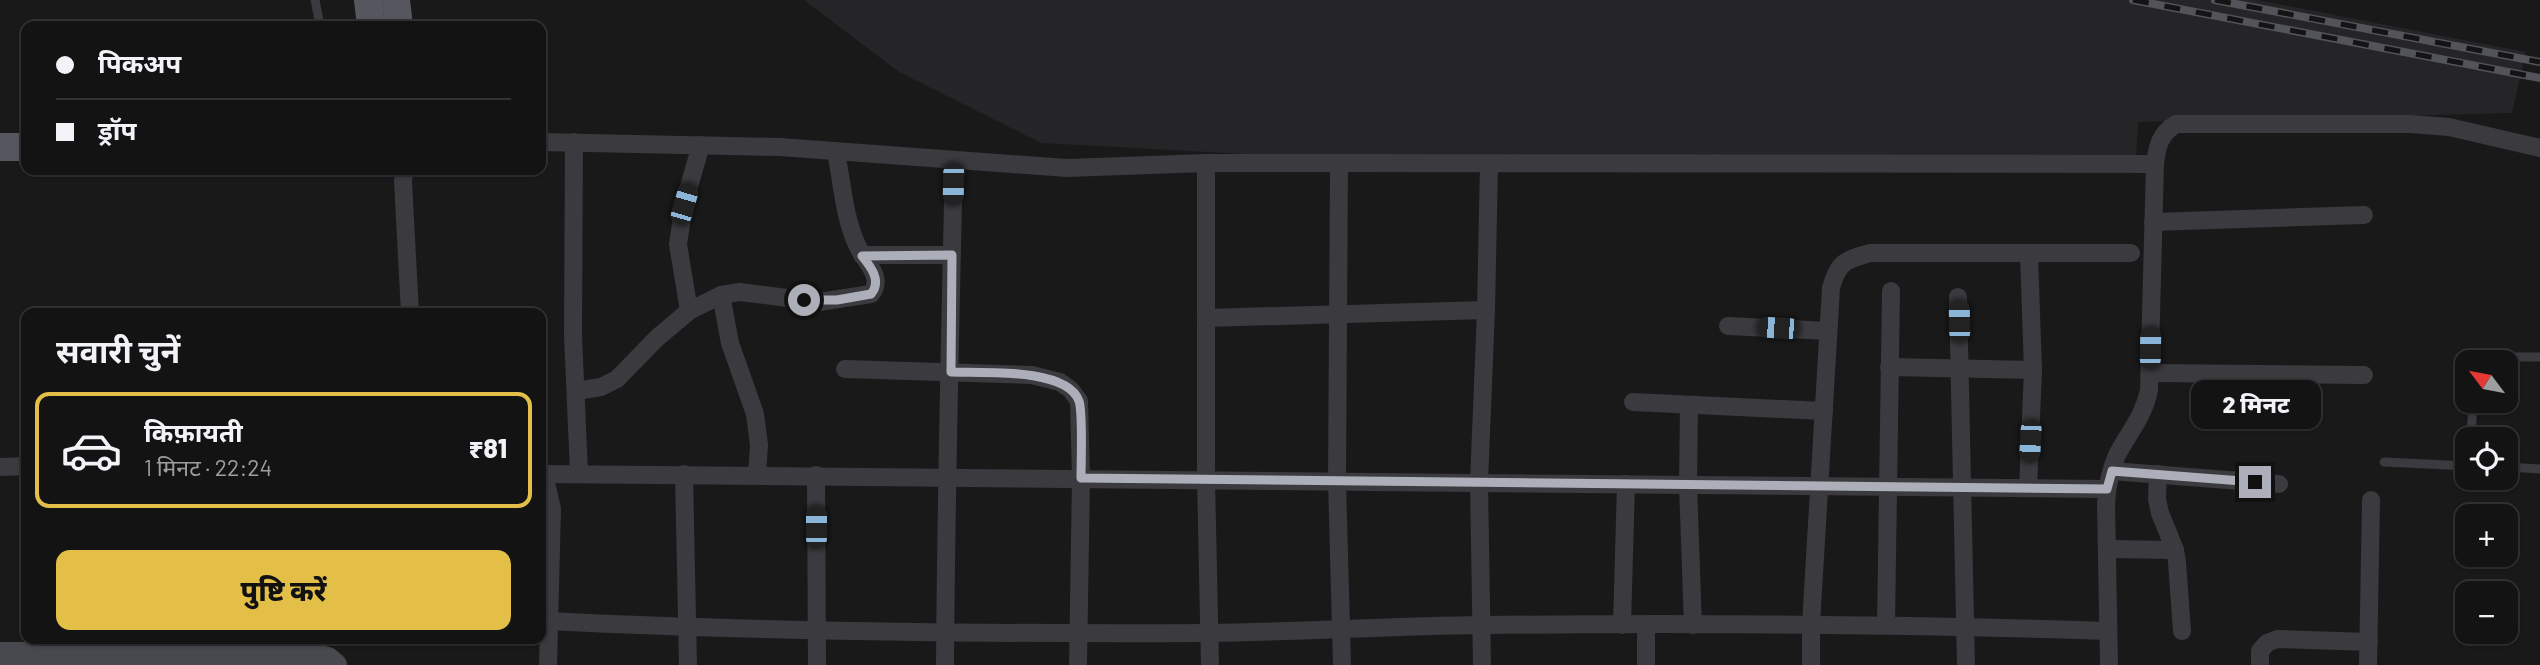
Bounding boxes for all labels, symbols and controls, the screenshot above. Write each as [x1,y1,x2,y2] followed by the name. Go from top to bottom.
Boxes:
[98,47,181,78] text: पिकअप
[98,114,136,145] text: ड्रॉप
[943,163,964,205] car
[669,181,700,227] car
[788,284,820,316] route start
[1949,300,1970,342] car
[1757,316,1800,340] car
[2140,327,2161,369] car
[56,331,180,369] text: सवारी चुनें
[2455,350,2518,413] north arrow
[2455,350,2518,644] map controls
[2190,380,2320,430] callout: 2 मिनट
[2222,390,2290,418] text: 2 मिनट
[144,416,243,447] text: किफ़ायती
[60,419,123,482] icon: car
[2019,419,2042,463] car
[2455,427,2518,490] button: locate
[469,432,507,463] text: ₹81
[144,453,272,481] text: 1 मिनट · 22:24
[2239,466,2271,498] route end
[2455,504,2518,567] button: +
[806,506,827,548] car
[56,550,511,630] button: पुष्टि करें
[2455,581,2518,644] button: −

